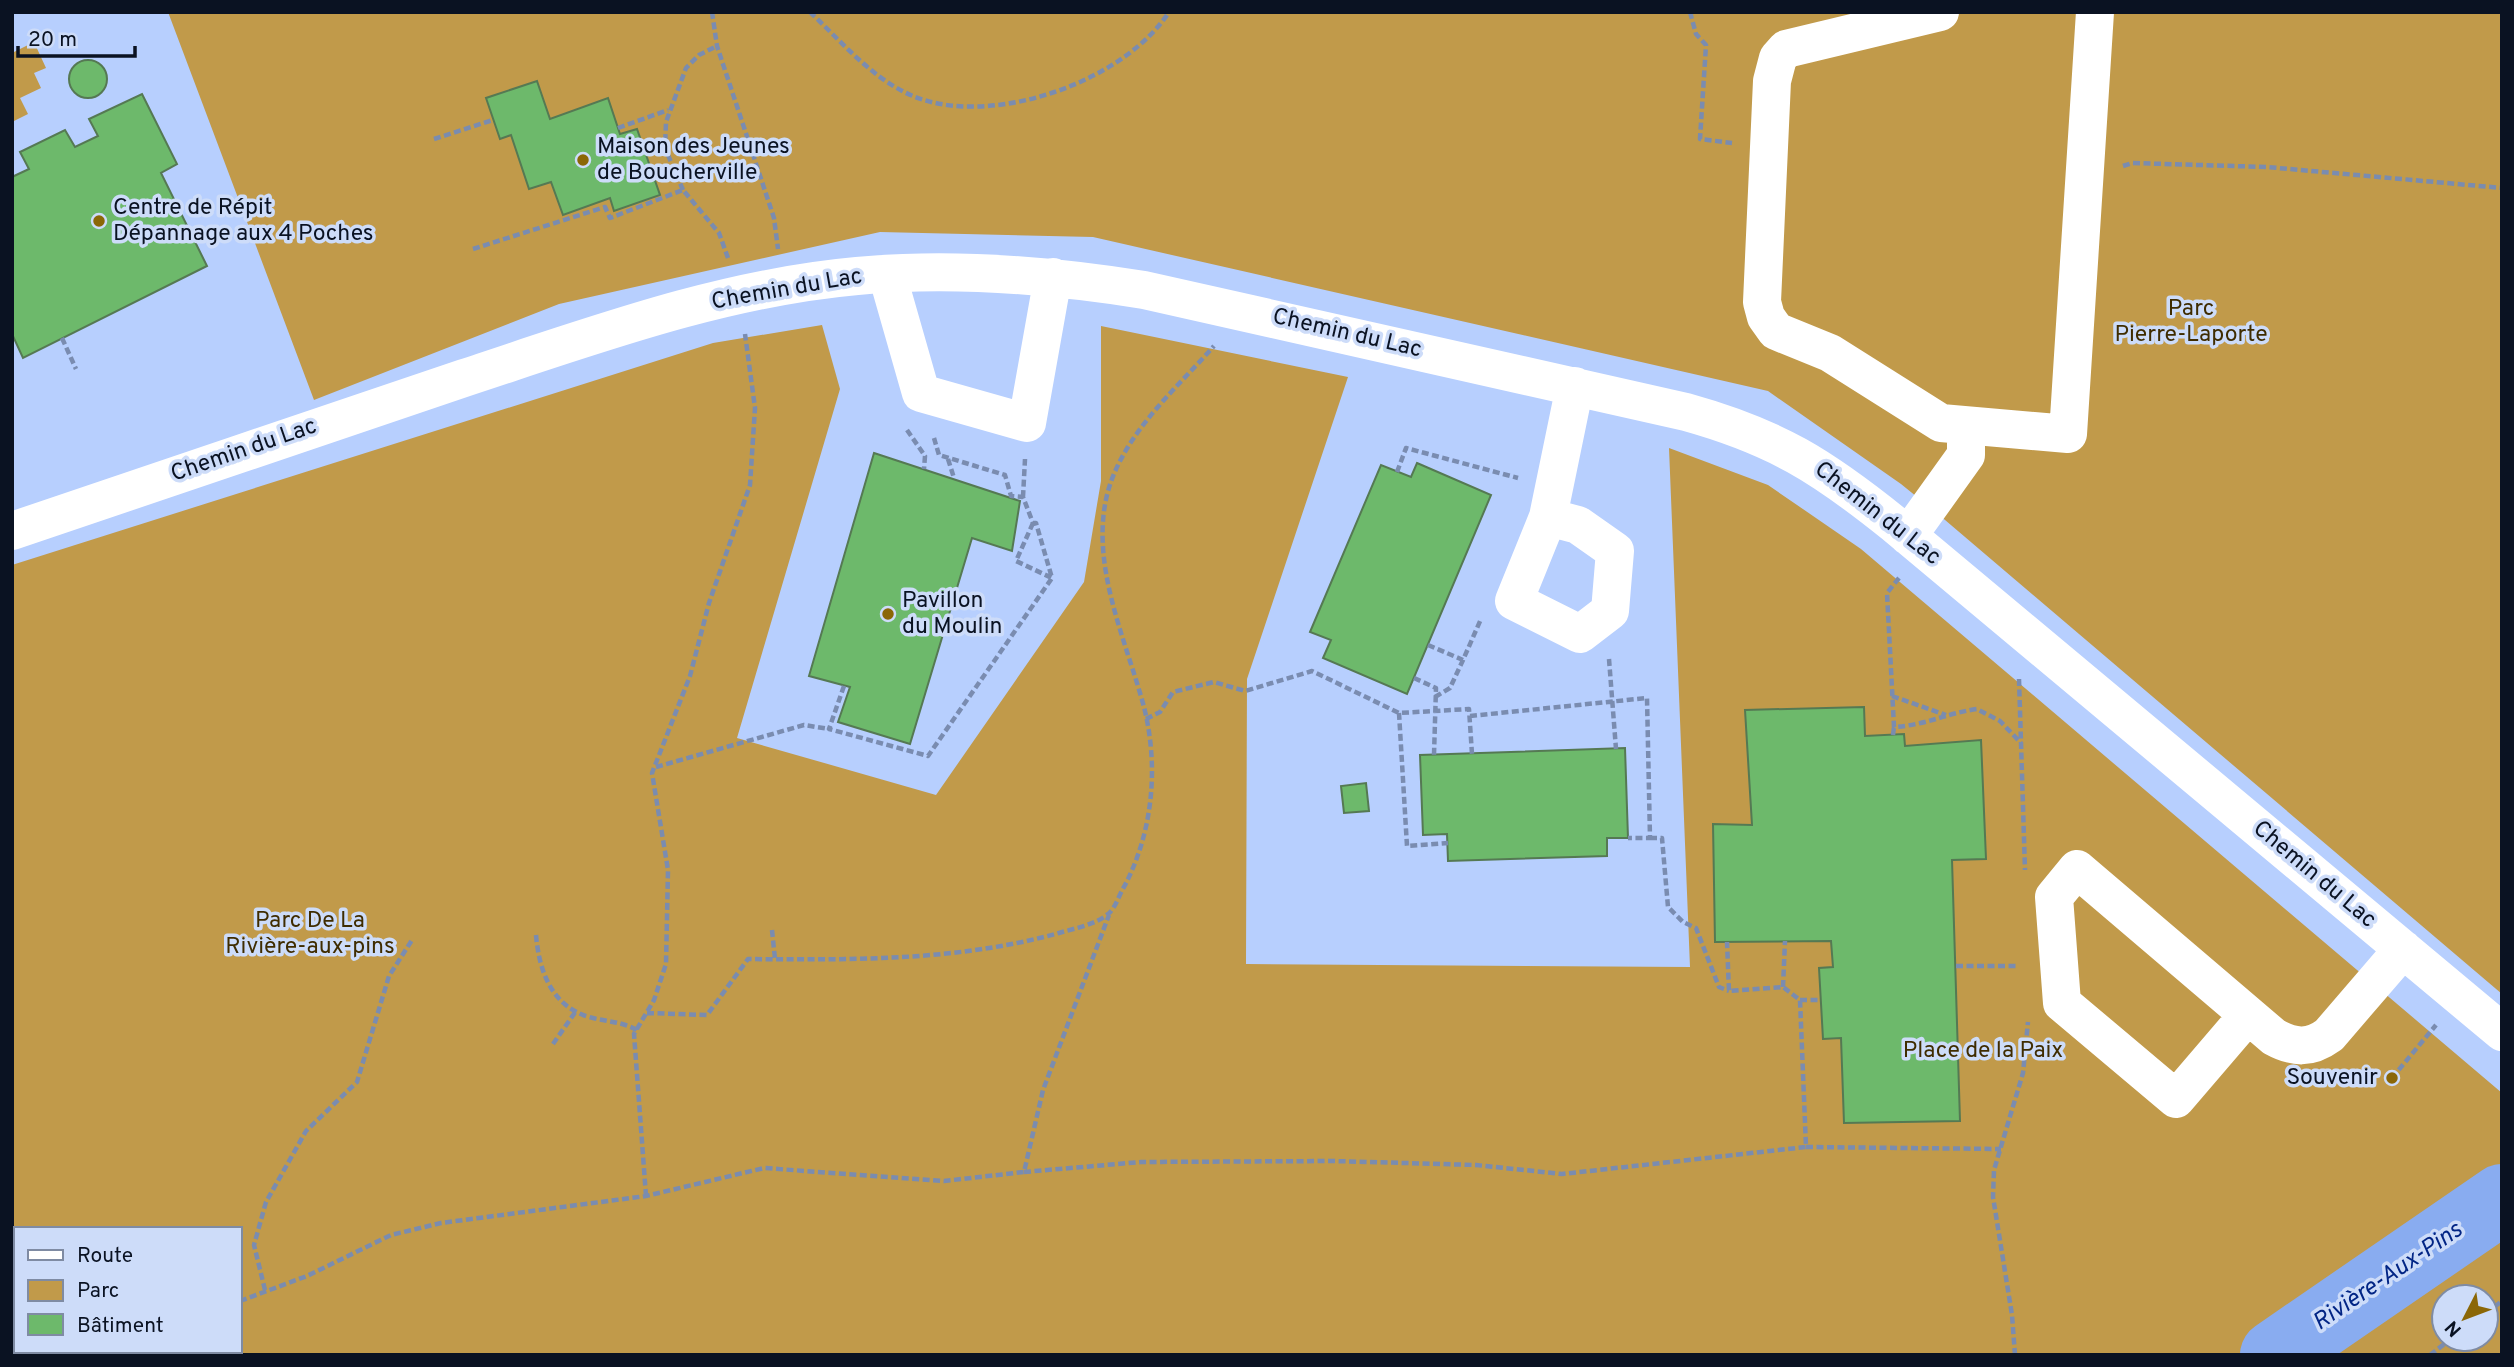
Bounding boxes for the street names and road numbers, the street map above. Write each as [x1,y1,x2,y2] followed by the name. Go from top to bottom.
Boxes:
[709,262,865,318] street label: Chemin du Lac
[1269,303,1425,365] street label: Chemin du Lac
[167,412,321,490] street label: Chemin du Lac
[1808,456,1946,572] street label: Chemin du Lac
[2246,815,2382,935] street label: Chemin du Lac

